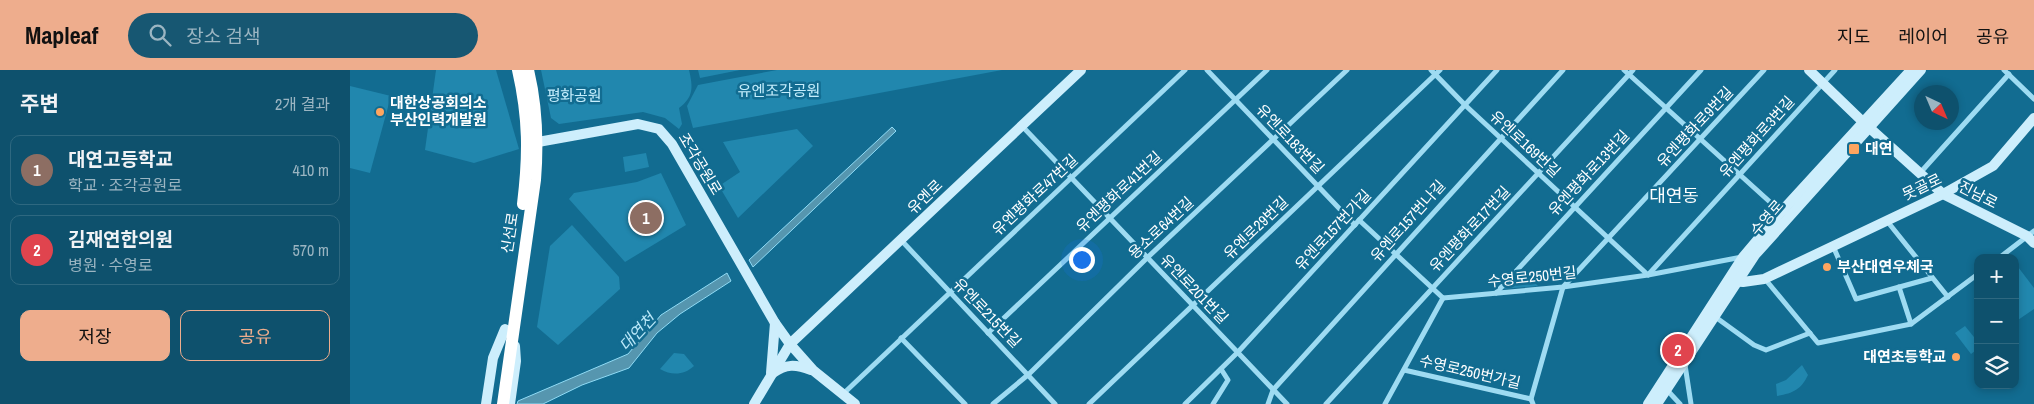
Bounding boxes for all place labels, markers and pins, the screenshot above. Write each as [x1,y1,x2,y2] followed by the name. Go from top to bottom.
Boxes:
[390,92,487,130] place label: 대한상공회의소 부산인력개발원
[374,106,386,118] marker: 대한상공회의소 부산인력개발원
[1865,138,1893,159] place label: 대연
[1847,142,1861,156] marker: 대연
[630,199,662,237] pin: 1
[1837,256,1934,277] place label: 부산대연우체국
[1821,261,1833,273] marker: 부산대연우체국
[1662,331,1694,369] pin: 2
[1863,346,1946,367] place label: 대연초등학교
[1950,351,1962,363] marker: 대연초등학교

